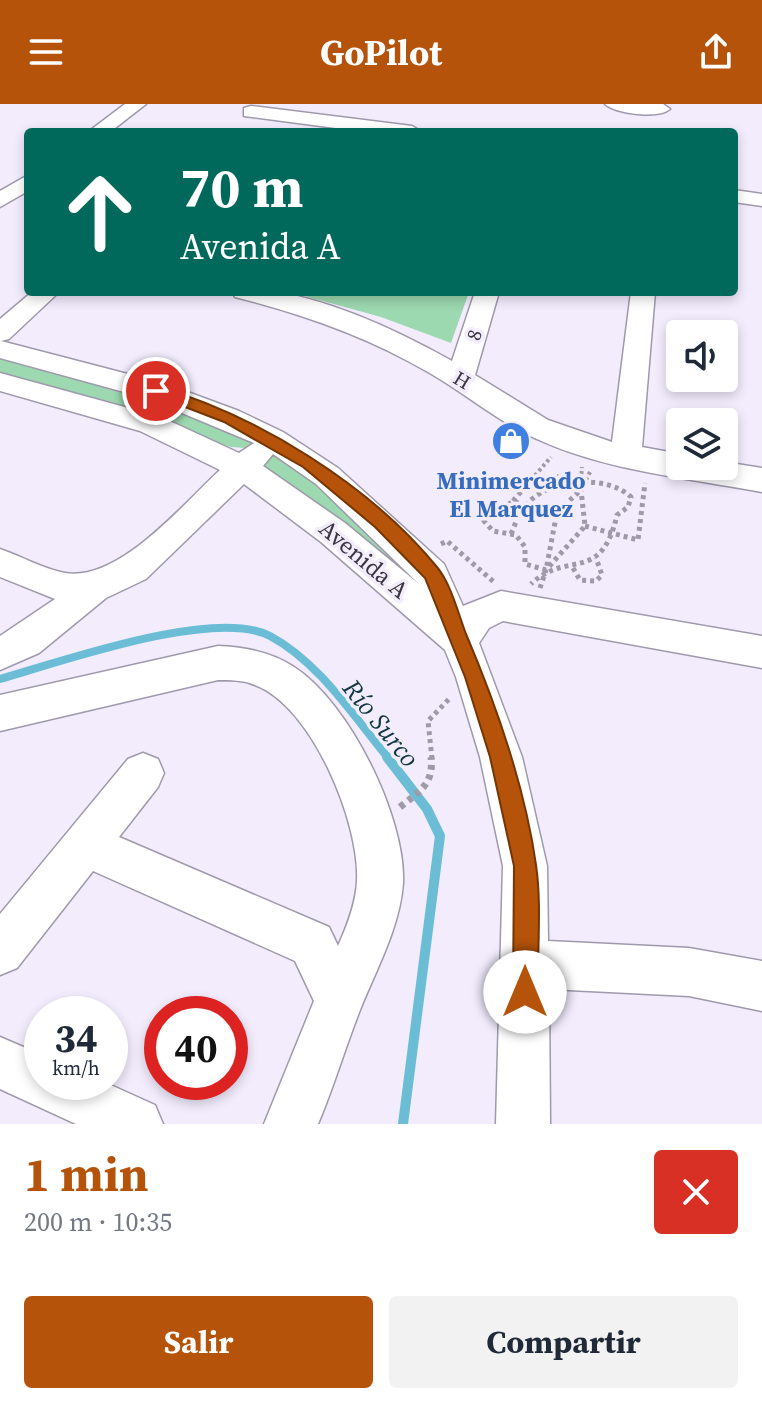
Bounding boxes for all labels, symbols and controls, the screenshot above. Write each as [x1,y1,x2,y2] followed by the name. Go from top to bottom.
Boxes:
[320,28,442,77] text: GoPilot
[24,30,68,74] icon: menu
[694,30,738,74] icon: share
[180,149,303,226] text: 70 m
[48,160,152,264] icon: ahead
[180,222,341,271] text: Avenida A
[666,320,738,480] map controls
[666,320,738,392] button: sound
[459,326,489,344] street label: 8
[122,357,190,425] pin
[448,364,476,396] street label: H
[134,369,178,413] icon: arrive
[666,408,738,480] button: layers
[490,420,532,462] shop icon: Minimercado El Marquez
[436,464,586,525] place label: Minimercado El Marquez
[312,512,416,606] street label: Avenida A
[334,671,427,774] water label: Río Surco
[483,950,567,1034] position arrow
[144,996,248,1100] speed limit sign: 40
[54,1011,98,1065] text: 34
[52,1054,100,1082] text: km/h
[24,1141,149,1207] text: 1 min
[654,1150,738,1234] button: close
[24,1204,172,1240] text: 200 m · 10:35
[24,1296,373,1388] button: Salir
[389,1296,738,1388] button: Compartir

